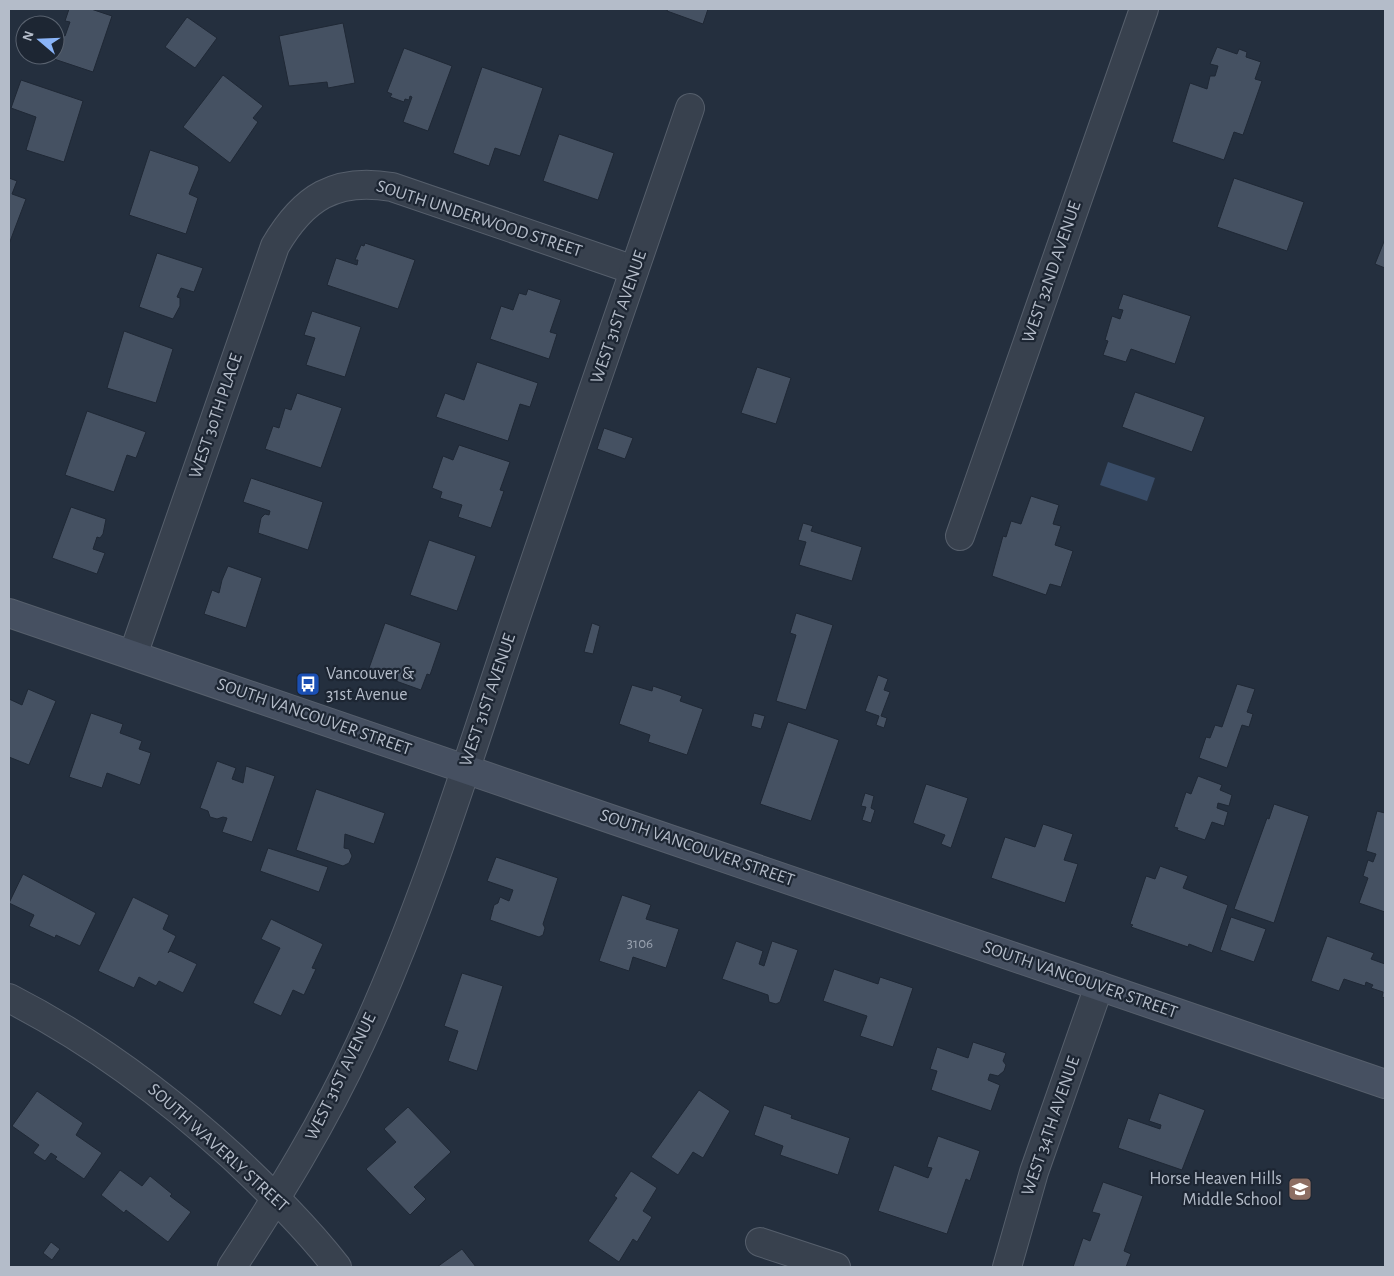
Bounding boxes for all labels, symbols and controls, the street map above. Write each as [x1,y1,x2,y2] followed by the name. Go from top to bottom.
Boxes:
[15,15,65,65] north arrow
[20,29,37,43] text: N
[374,177,584,261] street label: SOUTH UNDERWOOD STREET
[1019,199,1085,345] street label: WEST 32ND AVENUE
[588,248,650,386] street label: WEST 31ST AVENUE
[186,351,246,481] street label: WEST 30TH PLACE
[457,631,519,769] street label: WEST 31ST AVENUE
[326,665,415,704] place label: Vancouver & 31st Avenue
[295,671,321,697] bus stop icon: Vancouver & 31st Avenue
[214,675,414,759] street label: SOUTH VANCOUVER STREET
[597,806,797,890] street label: SOUTH VANCOUVER STREET
[627,936,653,951] house number: 3106
[980,938,1180,1022] street label: SOUTH VANCOUVER STREET
[302,1010,380,1144] street label: WEST 31ST AVENUE
[1019,1054,1083,1198] street label: WEST 34TH AVENUE
[144,1080,292,1216] street label: SOUTH WAVERLY STREET
[1149,1170,1282,1209] place label: Horse Heaven Hills Middle School
[1287,1176,1313,1202] school or university icon: Horse Heaven Hills Middle School

